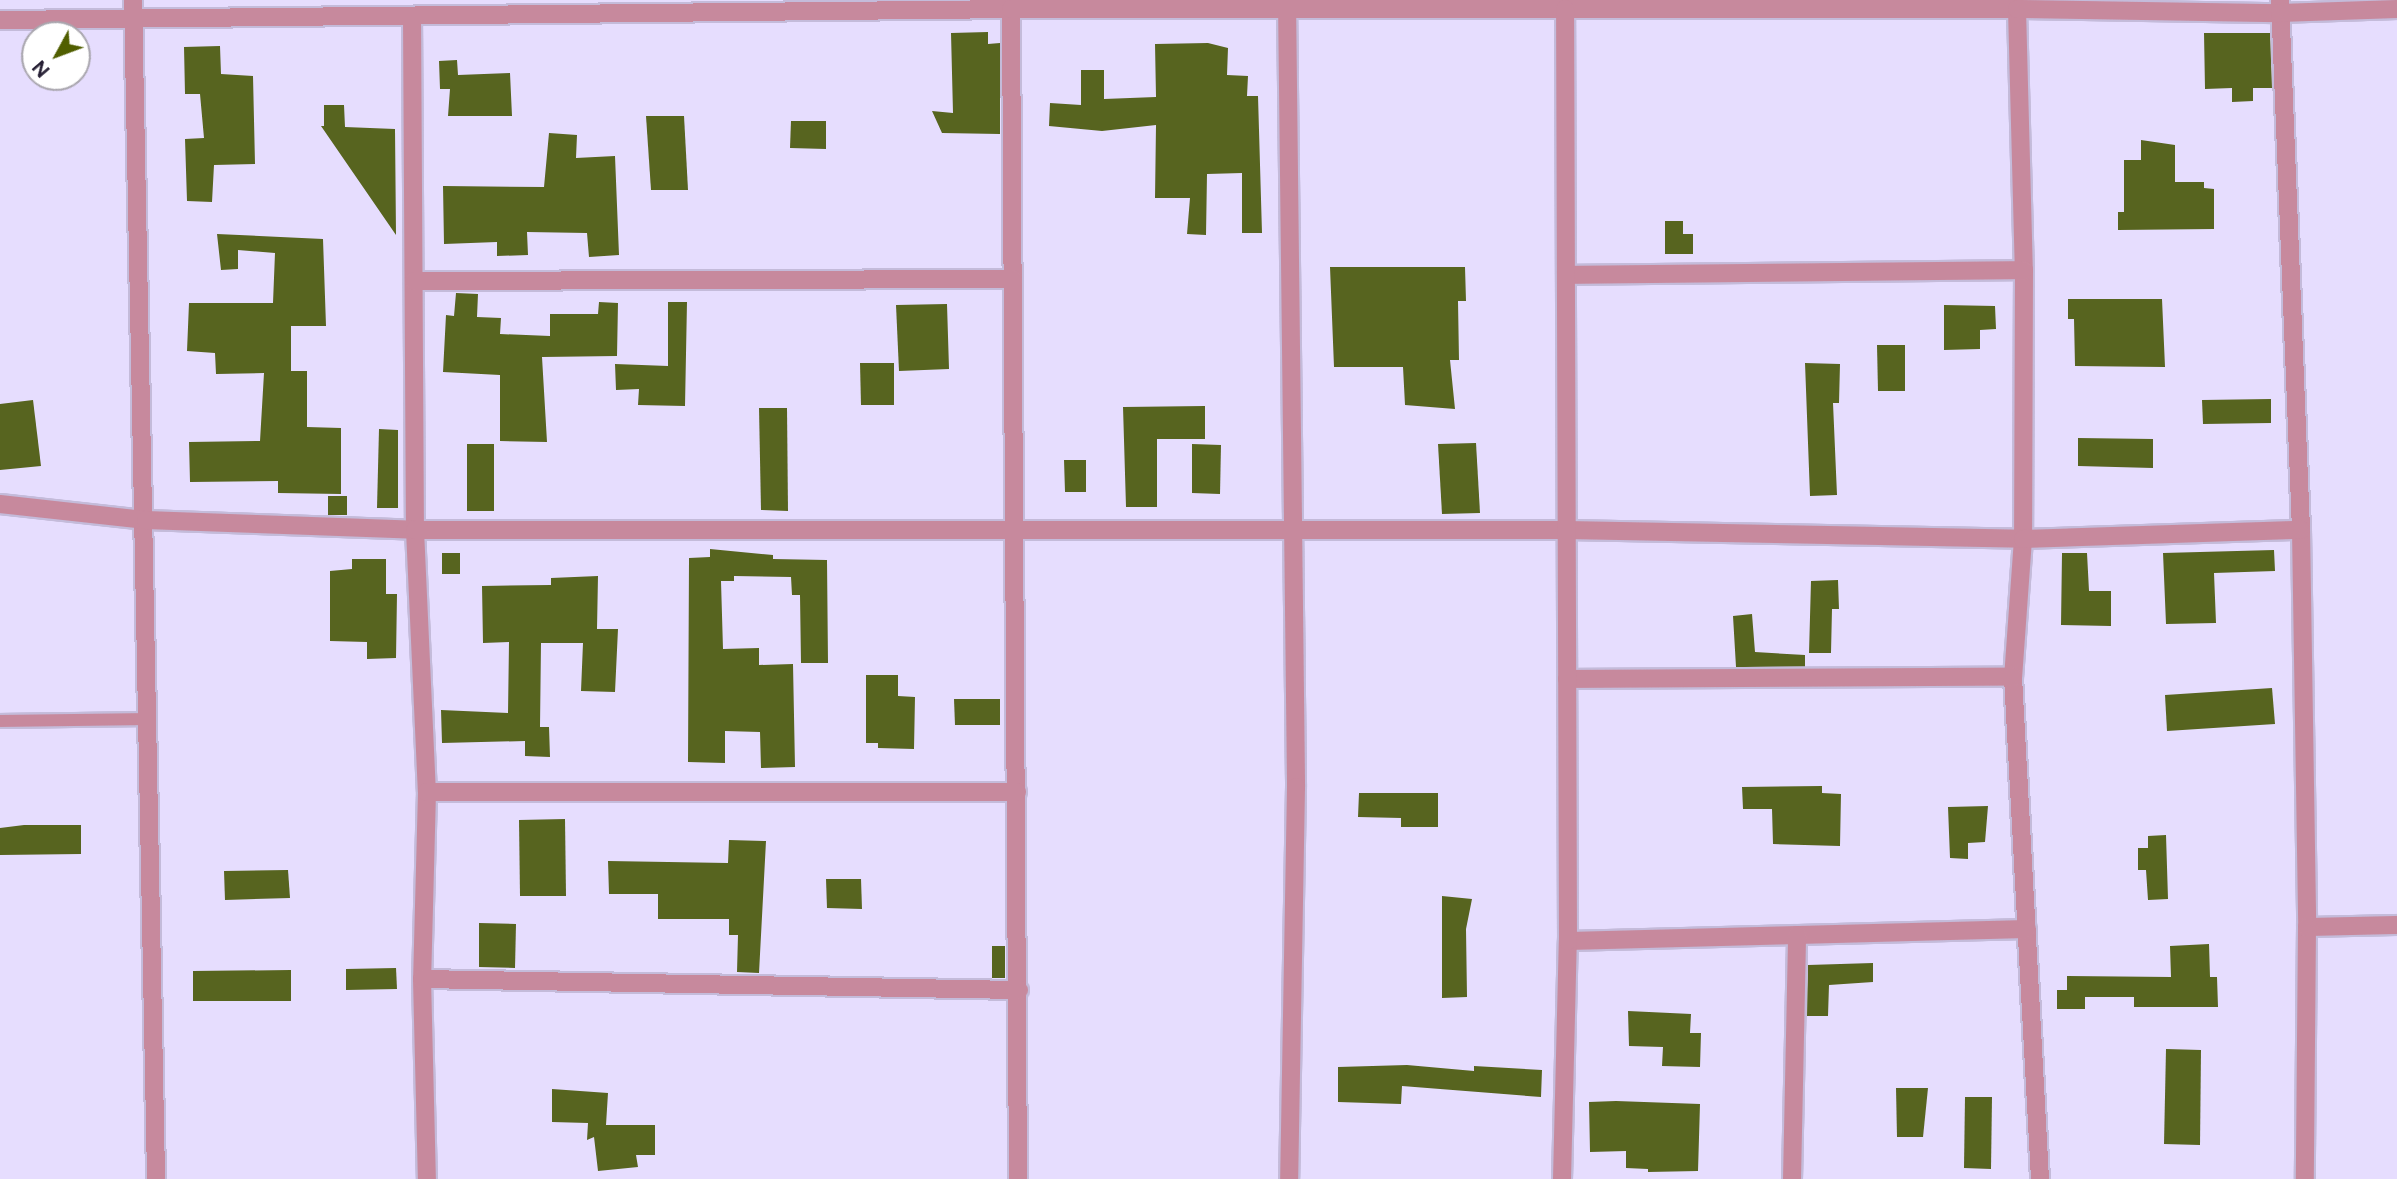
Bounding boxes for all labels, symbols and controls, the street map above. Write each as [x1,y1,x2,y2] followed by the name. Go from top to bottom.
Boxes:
[21,21,91,91] north arrow
[28,56,55,82] text: N

